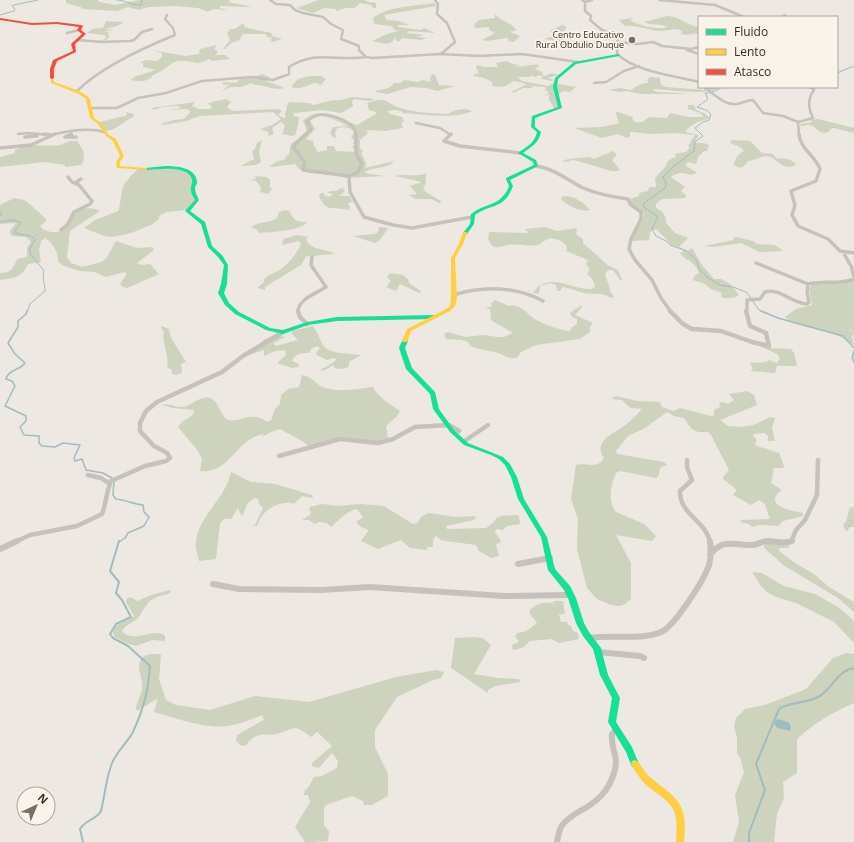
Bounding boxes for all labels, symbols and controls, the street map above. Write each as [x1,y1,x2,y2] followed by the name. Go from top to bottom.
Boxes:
[698,16,838,88] legend
[734,23,768,40] text: Fluido
[536,28,624,51] place label: Centro Educativo Rural Obdulio Duque
[627,35,637,45] marker: Centro Educativo Rural Obdulio Duque
[734,43,766,60] text: Lento
[734,63,771,80] text: Atasco
[16,786,56,826] north arrow
[35,790,52,807] text: N

